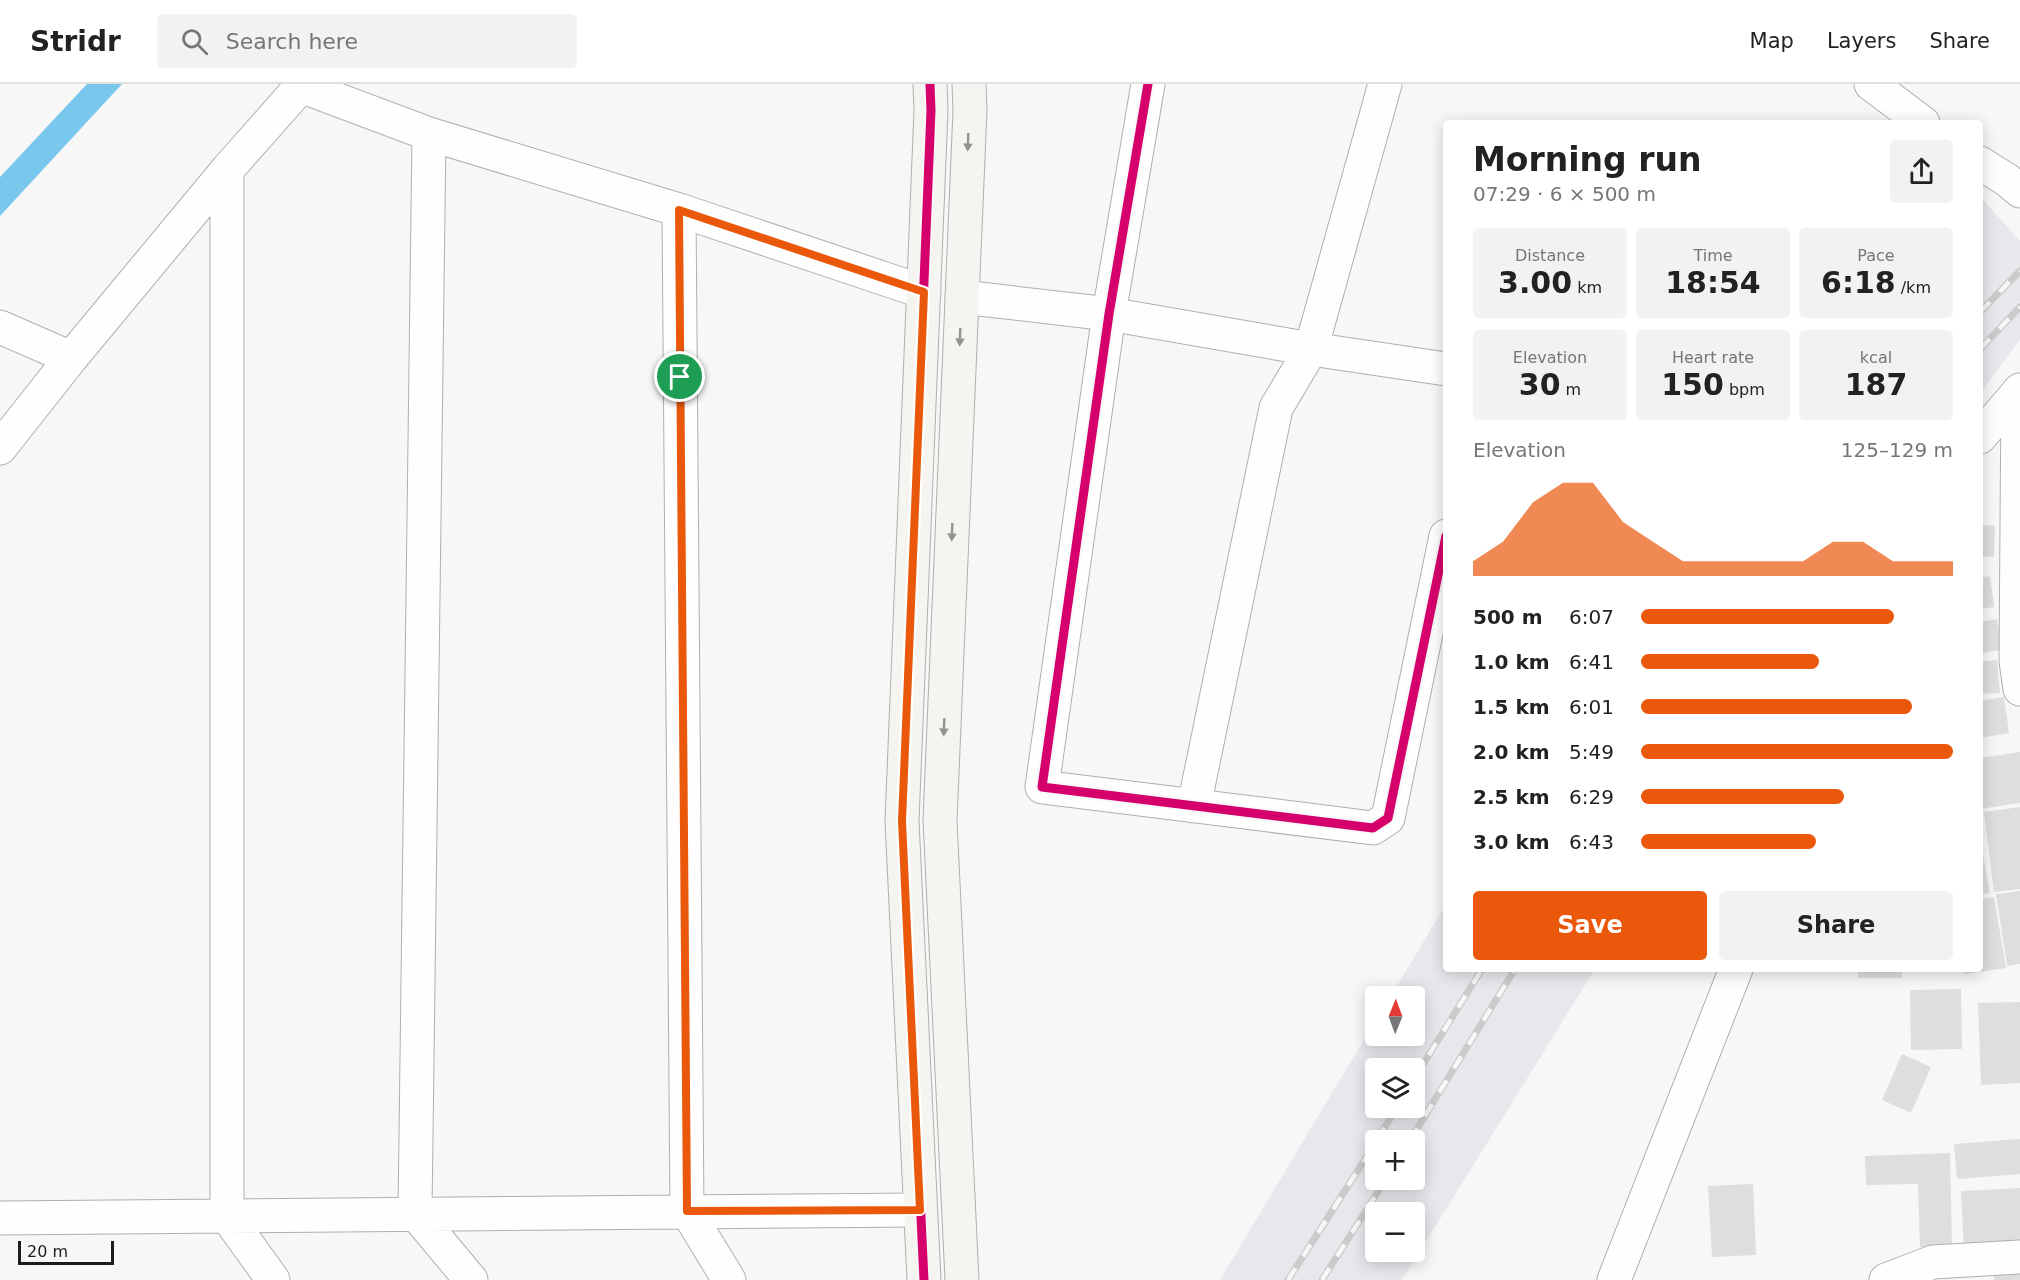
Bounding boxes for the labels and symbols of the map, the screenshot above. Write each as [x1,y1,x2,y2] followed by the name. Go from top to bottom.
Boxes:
[964,133,973,152] one-way arrow
[955,328,965,347] one-way arrow
[654,351,705,402] pin
[947,523,957,542] one-way arrow
[939,717,949,736] one-way arrow
[1365,986,1425,1046] north arrow
[18,1238,114,1266] scale bar

